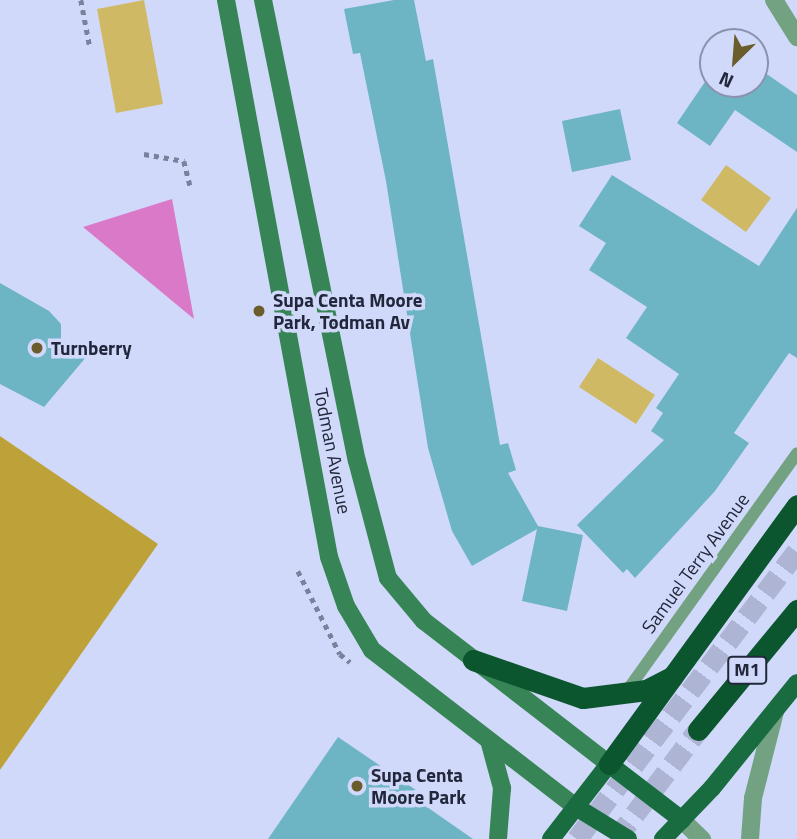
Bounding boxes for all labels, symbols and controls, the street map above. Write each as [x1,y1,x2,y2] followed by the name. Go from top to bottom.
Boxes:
[699,28,769,98] north arrow
[714,65,738,97] text: N
[273,289,422,333] place label: Supa Centa Moore Park, Todman Av
[251,303,267,319] marker: Supa Centa Moore Park, Todman Av
[51,337,132,359] place label: Turnberry
[29,340,45,356] marker: Turnberry
[310,386,356,516] street label: Todman Avenue
[636,488,754,638] street label: Samuel Terry Avenue
[726,656,768,684] road number: M1
[371,764,466,808] place label: Supa Centa Moore Park
[349,778,365,794] marker: Supa Centa Moore Park

